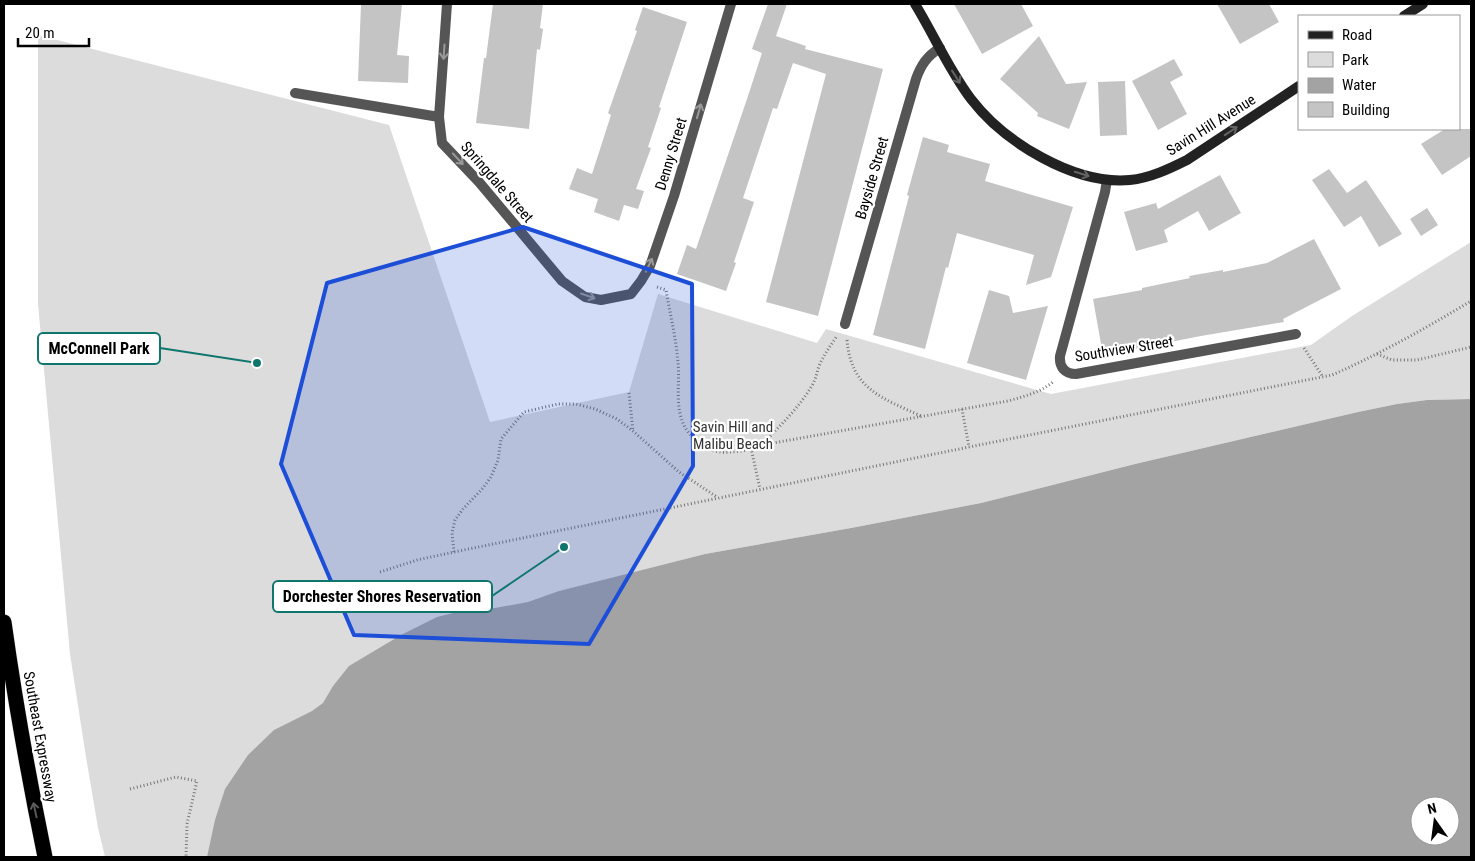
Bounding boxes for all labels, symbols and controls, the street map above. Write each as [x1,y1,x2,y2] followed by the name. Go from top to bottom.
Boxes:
[18,15,89,47] scale bar
[1298,15,1460,130] legend
[25,24,55,42] text: 20 m
[1342,26,1372,44] text: Road
[439,44,448,60] one-way arrow
[1342,51,1369,69] text: Park
[951,69,961,83] one-way arrow
[1342,76,1377,94] text: Water
[1163,90,1259,160] street label: Savin Hill Avenue
[1342,101,1390,119] text: Building
[695,103,705,119] one-way arrow
[651,116,691,192] street label: Denny Street
[1224,126,1238,136] one-way arrow
[852,135,892,221] street label: Bayside Street
[457,138,537,226] street label: Springdale Street
[452,153,464,166] one-way arrow
[1073,169,1089,179] one-way arrow
[645,258,655,273] one-way arrow
[579,292,595,301] one-way arrow
[1073,332,1175,366] street label: Southview Street
[38,333,160,364] callout: McConnell Park
[48,339,150,358] text: McConnell Park
[693,418,773,453] park label: Savin Hill and Malibu Beach
[273,581,492,612] callout: Dorchester Shores Reservation
[283,587,481,606] text: Dorchester Shores Reservation
[20,670,60,804] street label: Southeast Expressway
[1410,796,1460,846] north arrow
[1426,800,1438,817] text: N
[30,802,39,818] one-way arrow

